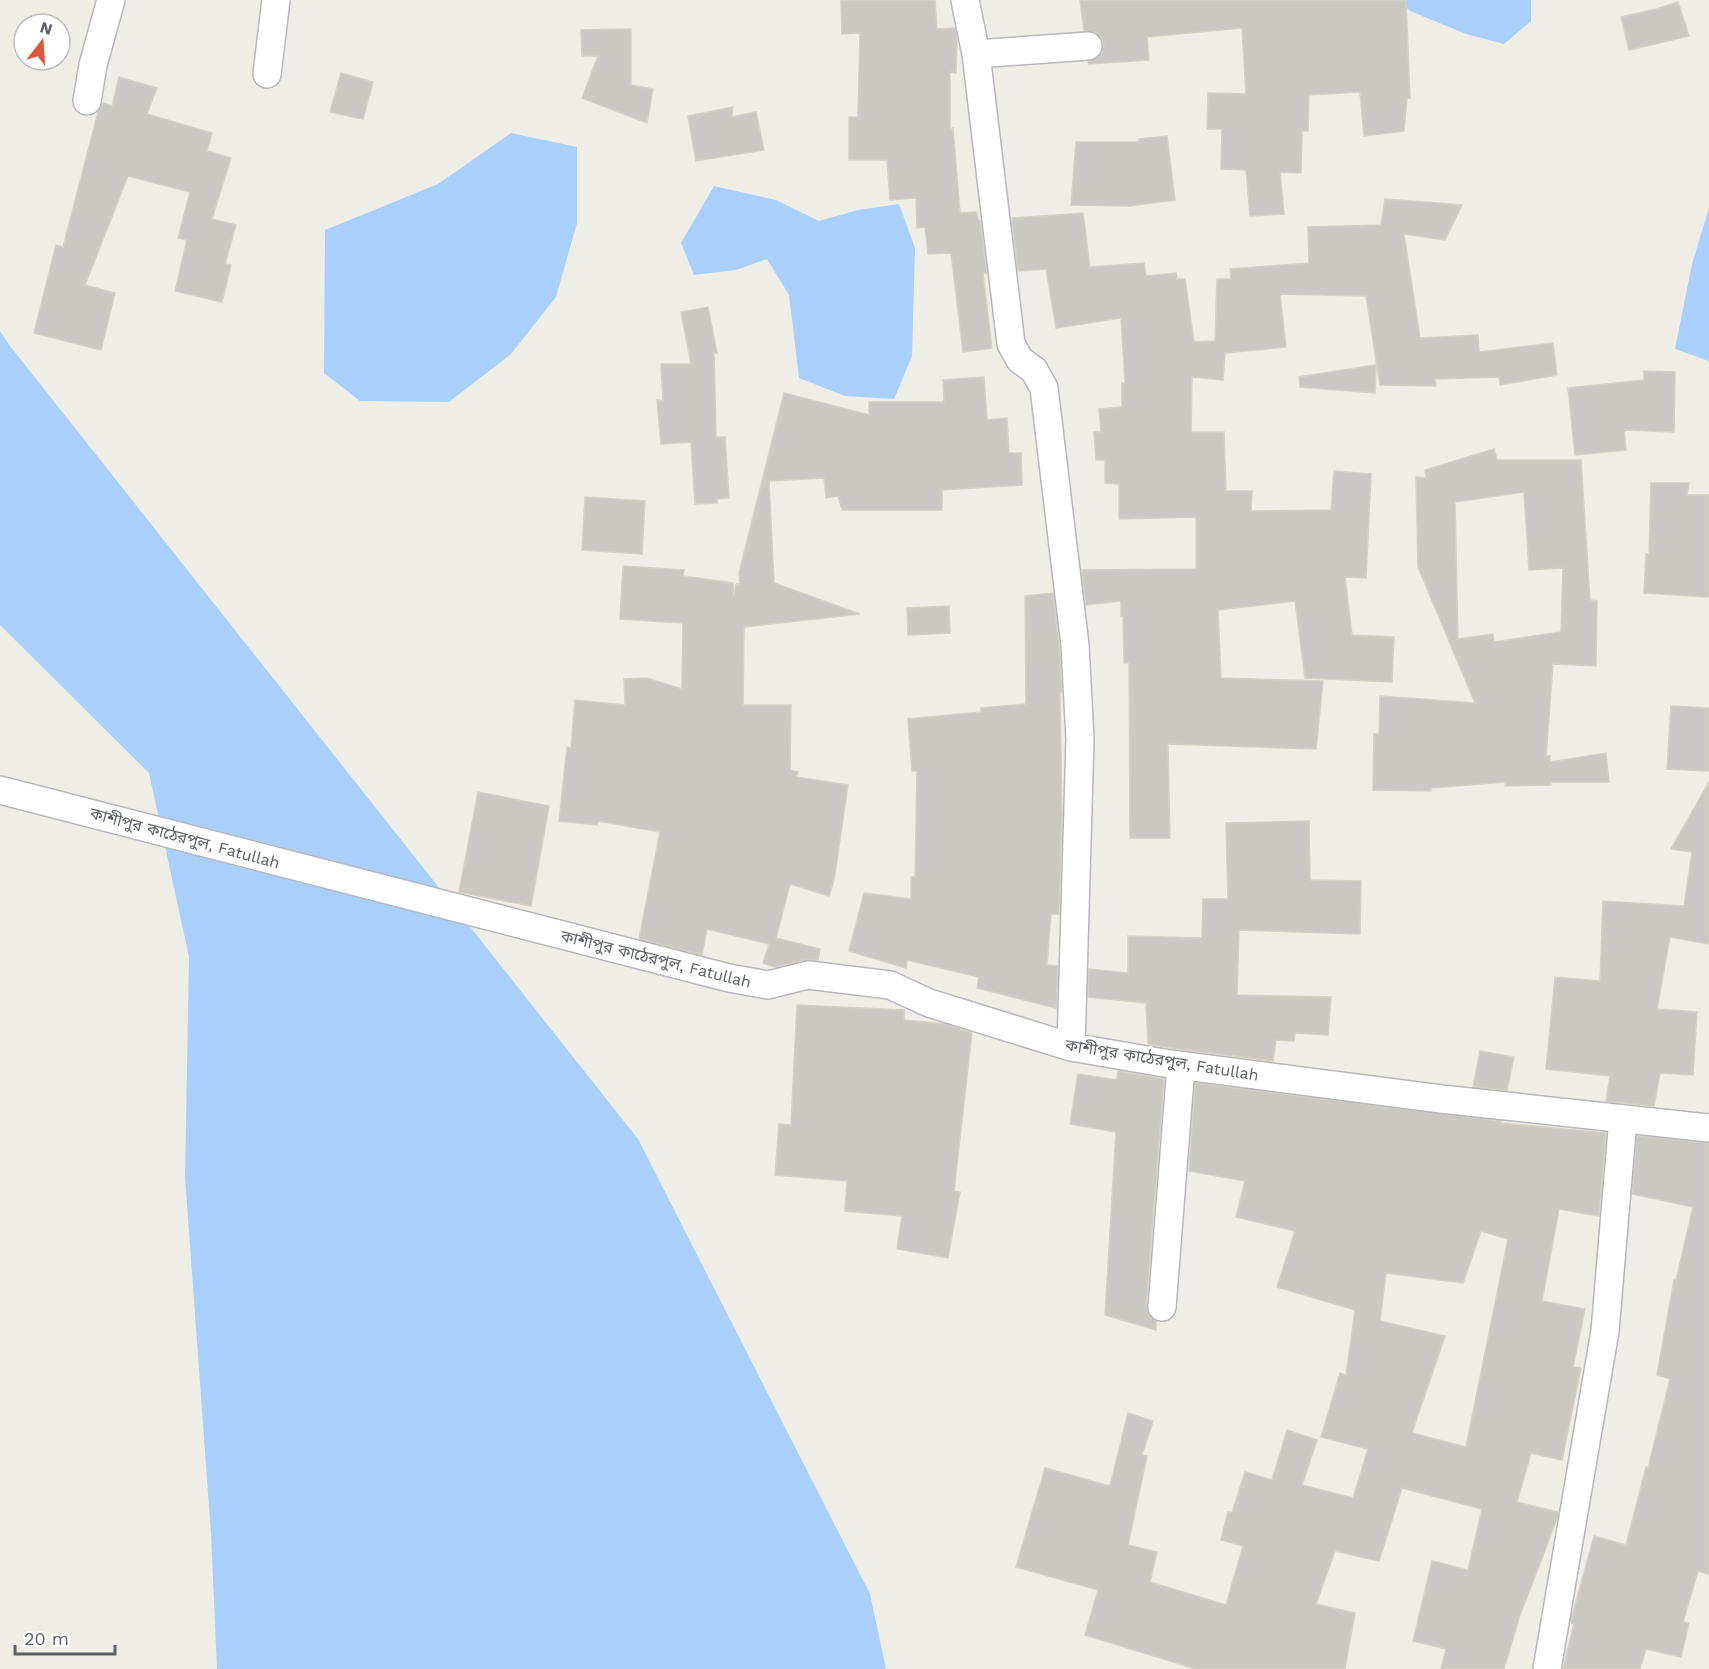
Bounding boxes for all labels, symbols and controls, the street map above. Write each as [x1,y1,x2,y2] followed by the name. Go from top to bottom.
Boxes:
[12,12,72,72] north arrow
[38,17,55,39] text: N
[87,803,282,873] street label: কাশীপুর কাঠেরপুল, Fatullah
[558,926,753,992] street label: কাশীপুর কাঠেরপুল, Fatullah
[1063,1035,1260,1085] street label: কাশীপুর কাঠেরপুল, Fatullah
[15,1618,116,1656] scale bar
[24,1628,69,1649] text: 20 m

